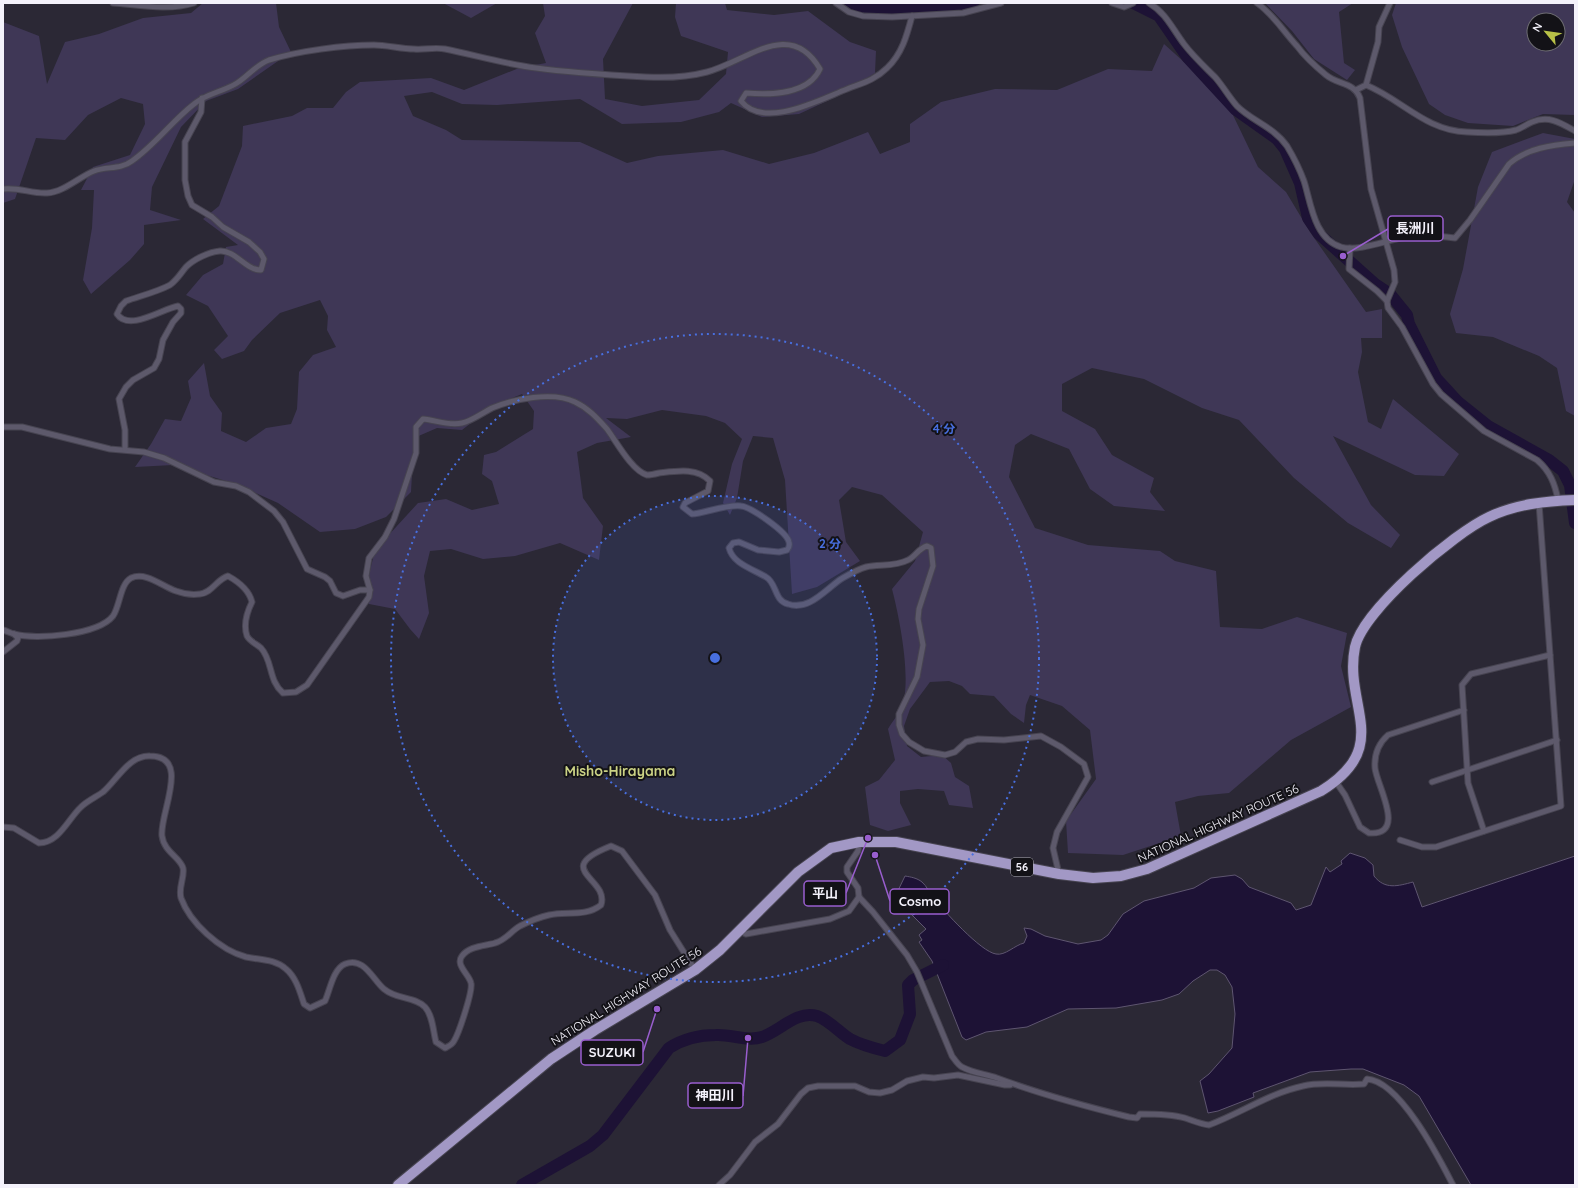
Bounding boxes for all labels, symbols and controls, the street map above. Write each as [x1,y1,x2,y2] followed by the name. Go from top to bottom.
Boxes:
[1526,12,1566,52] north arrow
[1529,20,1545,34] text: N
[1388,216,1443,241] callout: 長洲川
[1395,220,1435,236] text: 長洲川
[933,421,955,436] text: 4 分
[819,536,841,551] text: 2 分
[708,651,722,665] centre of rings
[565,762,675,780] district label: Misho-Hirayama
[1135,780,1301,865] street label: NATIONAL HIGHWAY ROUTE 56
[1011,858,1033,876] road number: 56
[804,881,846,906] callout: 平山
[812,885,838,901] text: 平山
[890,889,949,914] callout: Cosmo
[899,893,941,909] text: Cosmo
[548,943,705,1049] street label: NATIONAL HIGHWAY ROUTE 56
[581,1040,643,1065] callout: SUZUKI
[589,1044,635,1060] text: SUZUKI
[688,1083,743,1108] callout: 神田川
[695,1087,735,1103] text: 神田川

